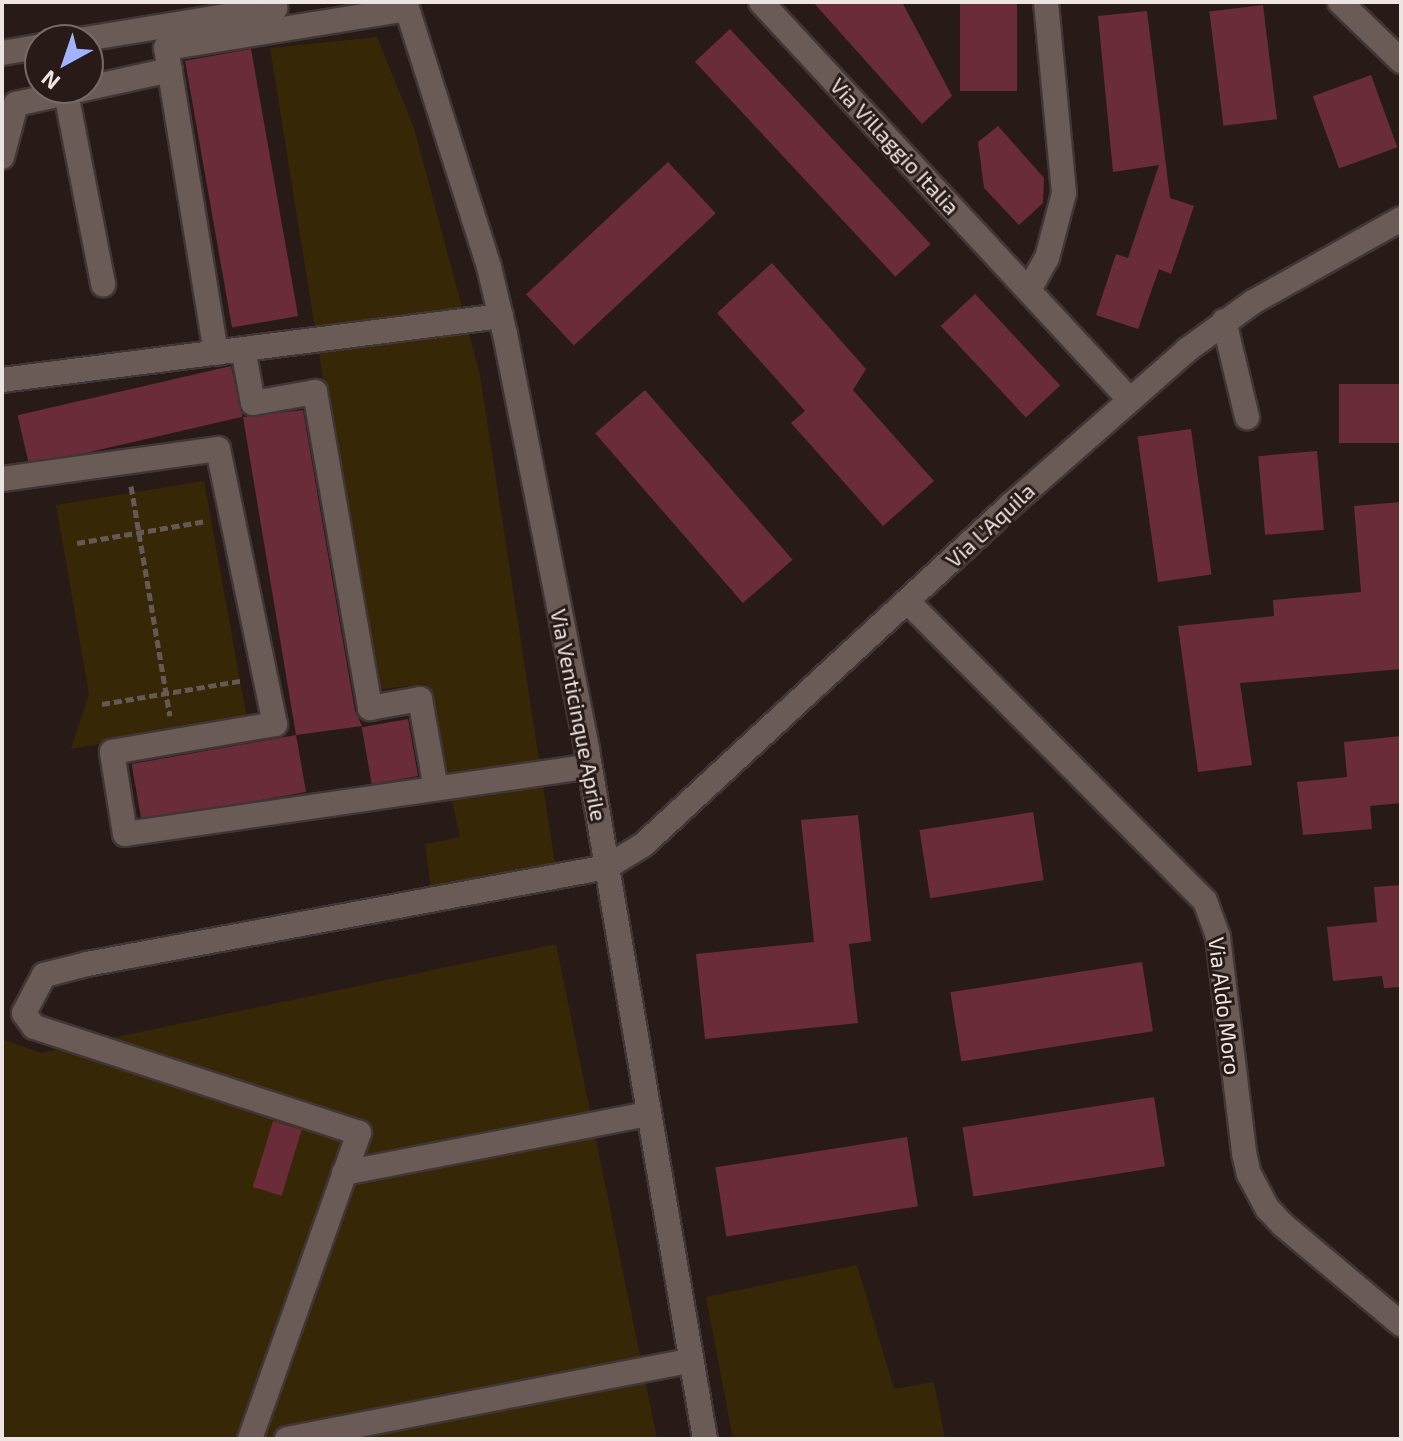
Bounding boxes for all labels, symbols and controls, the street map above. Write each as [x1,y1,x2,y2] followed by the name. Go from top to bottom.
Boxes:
[24,24,104,104] north arrow
[35,66,64,96] text: N
[825,72,965,220] street label: Via Villaggio Italia
[940,477,1040,573] street label: Via L'Aquila
[545,606,613,824] street label: Via Venticinque Aprile
[1203,935,1247,1077] street label: Via Aldo Moro

